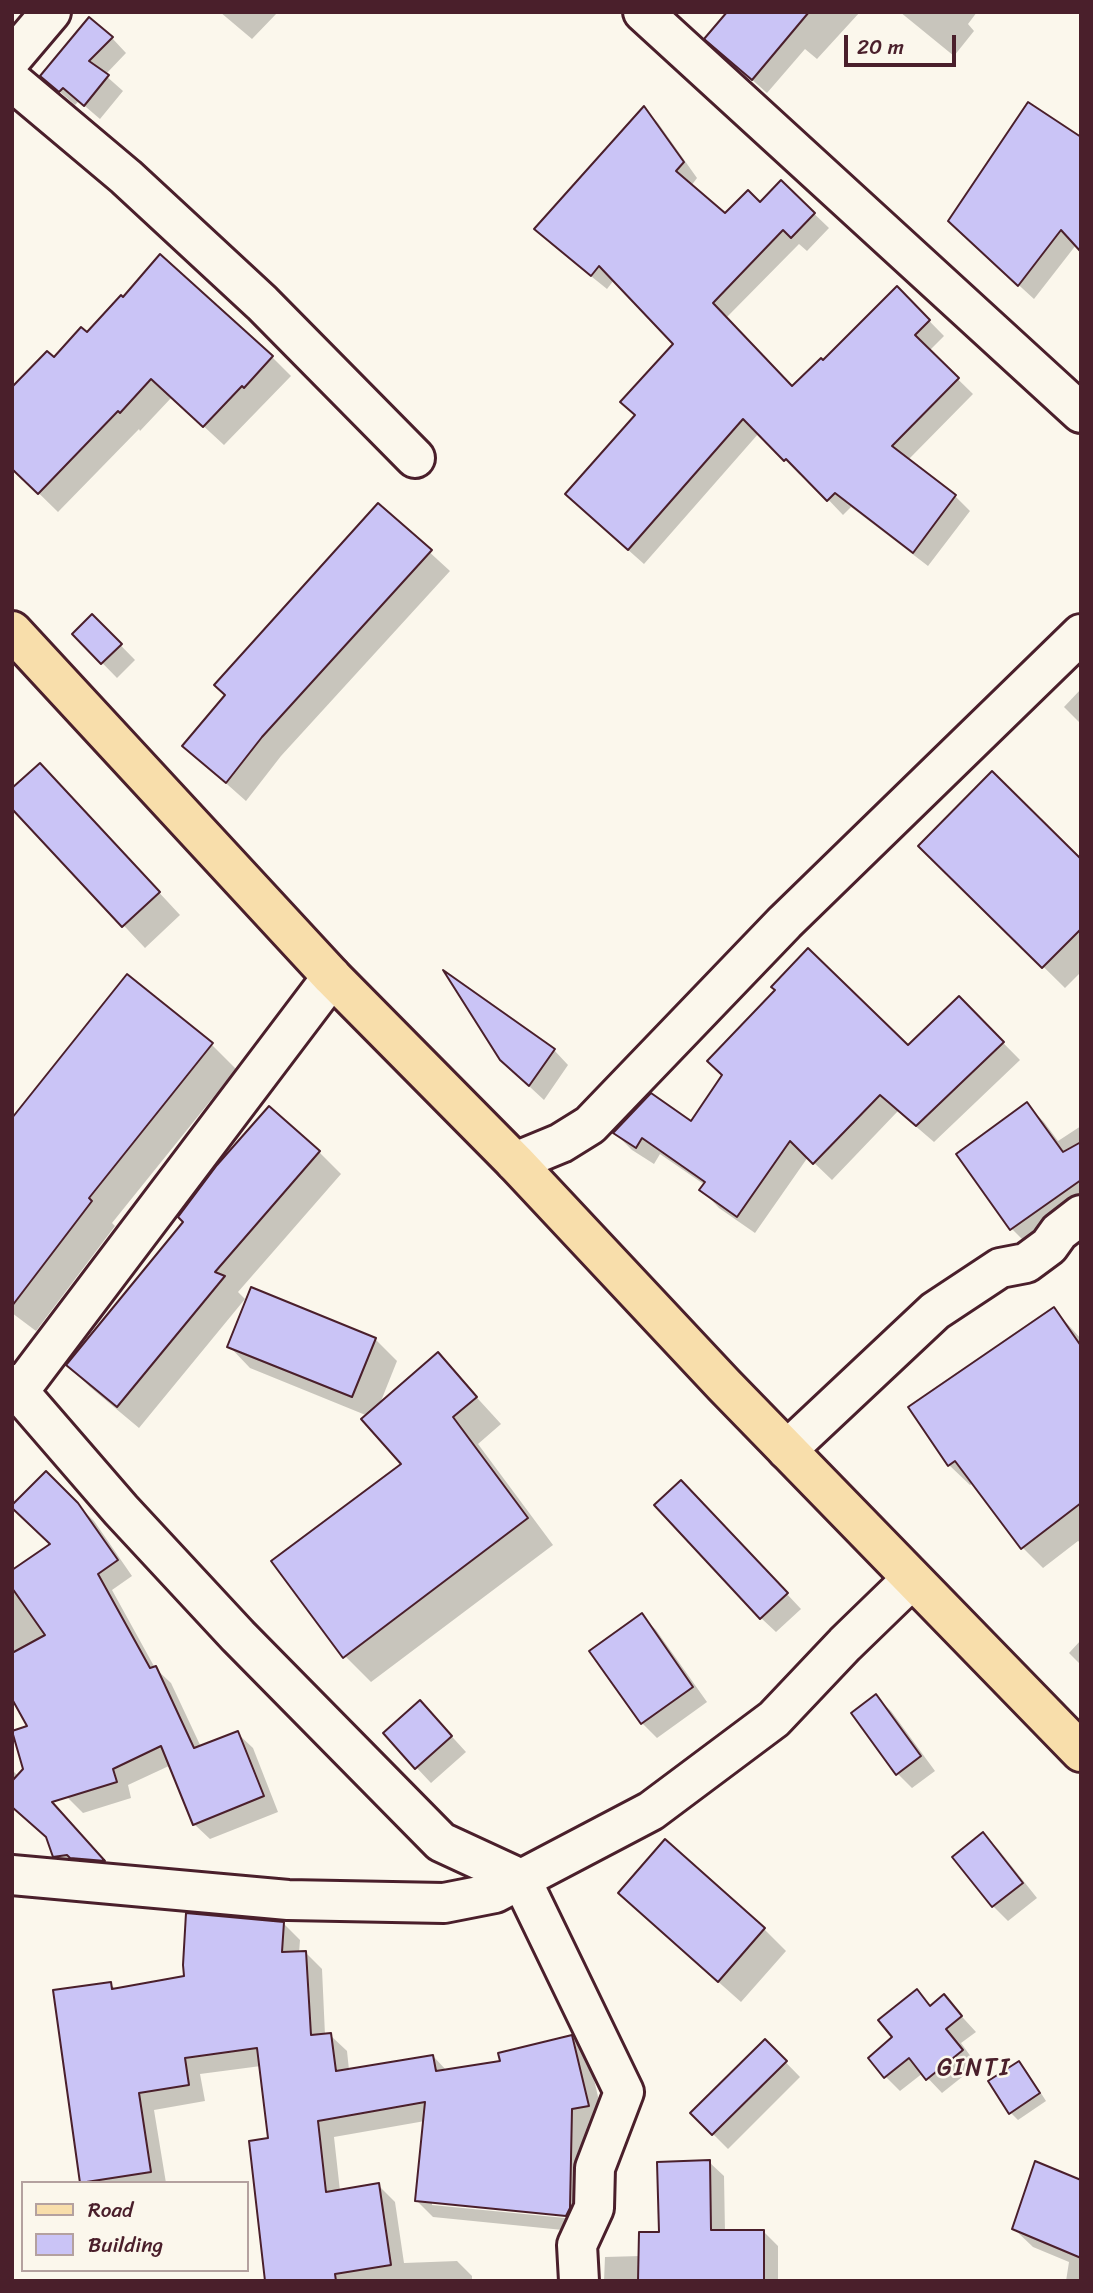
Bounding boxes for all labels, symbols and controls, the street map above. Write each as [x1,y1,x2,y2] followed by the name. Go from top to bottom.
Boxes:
[848,21,960,65] scale bar
[857,28,904,66] text: 20 m
[939,2055,1009,2083] district label: GINTI
[21,2181,248,2272] legend
[88,2191,133,2229] text: Road
[88,2226,163,2264] text: Building

